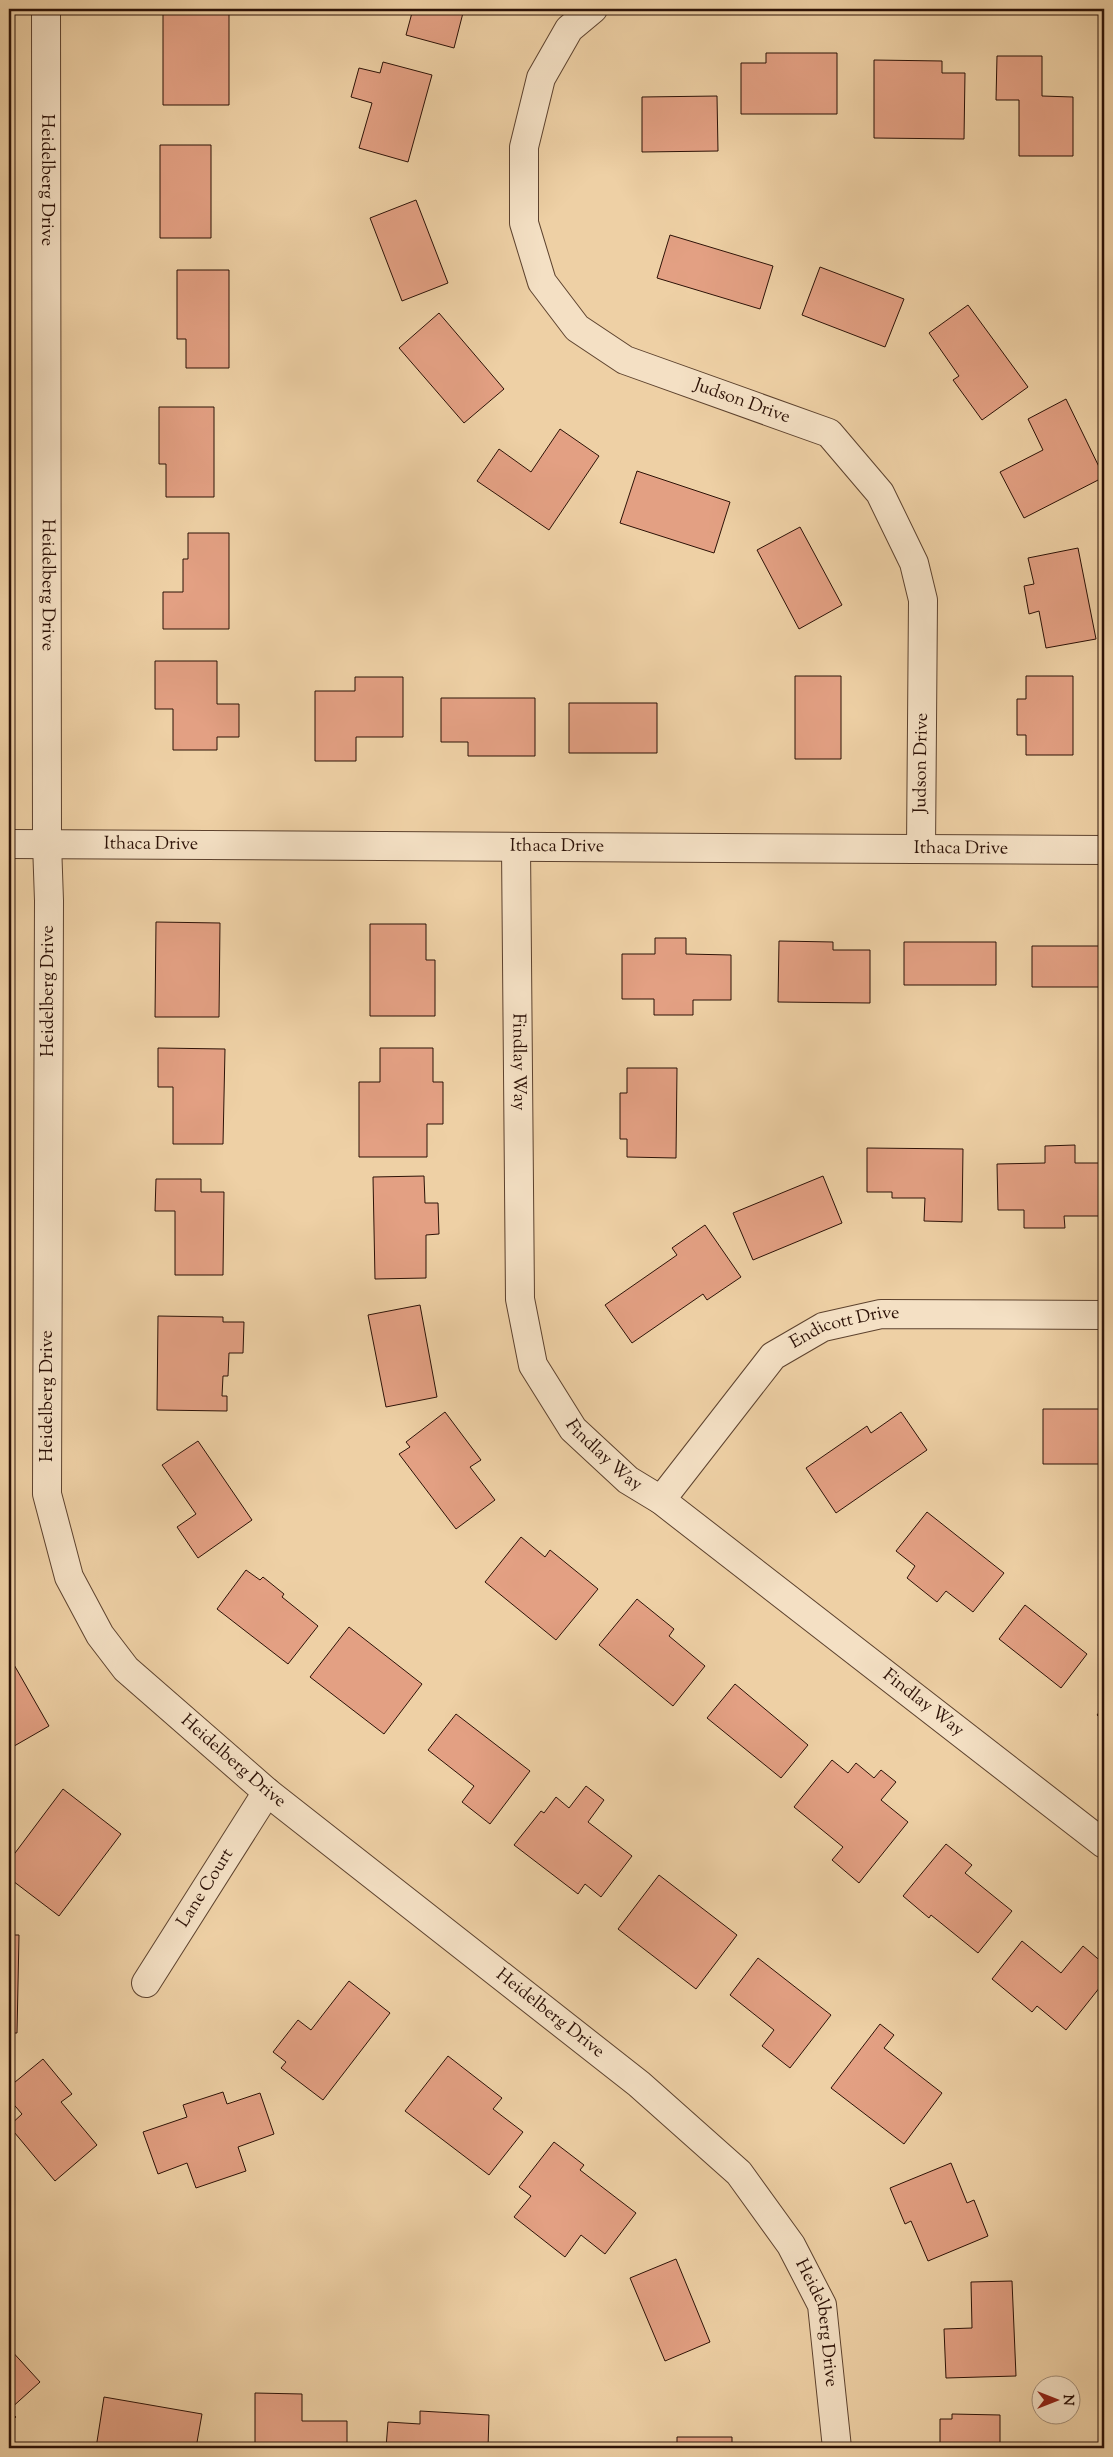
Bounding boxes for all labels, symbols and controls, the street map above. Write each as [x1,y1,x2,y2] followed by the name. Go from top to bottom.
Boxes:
[33,114,59,246] street label: Heidelberg Drive
[689,372,794,431] street label: Judson Drive
[34,519,60,651] street label: Heidelberg Drive
[908,713,936,814] street label: Judson Drive
[104,832,198,858] street label: Ithaca Drive
[510,834,604,860] street label: Ithaca Drive
[914,836,1008,862] street label: Ithaca Drive
[36,925,62,1057] street label: Heidelberg Drive
[504,1013,531,1111] street label: Findlay Way
[785,1301,899,1356] street label: Endicott Drive
[35,1330,61,1462] street label: Heidelberg Drive
[558,1415,647,1498] street label: Findlay Way
[877,1663,969,1744] street label: Findlay Way
[174,1709,291,1815] street label: Heidelberg Drive
[171,1844,241,1933] street label: Lane Court
[490,1963,610,2065] street label: Heidelberg Drive
[788,2255,844,2388] street label: Heidelberg Drive
[1030,2374,1080,2424] north arrow
[1057,2394,1077,2406] text: N

